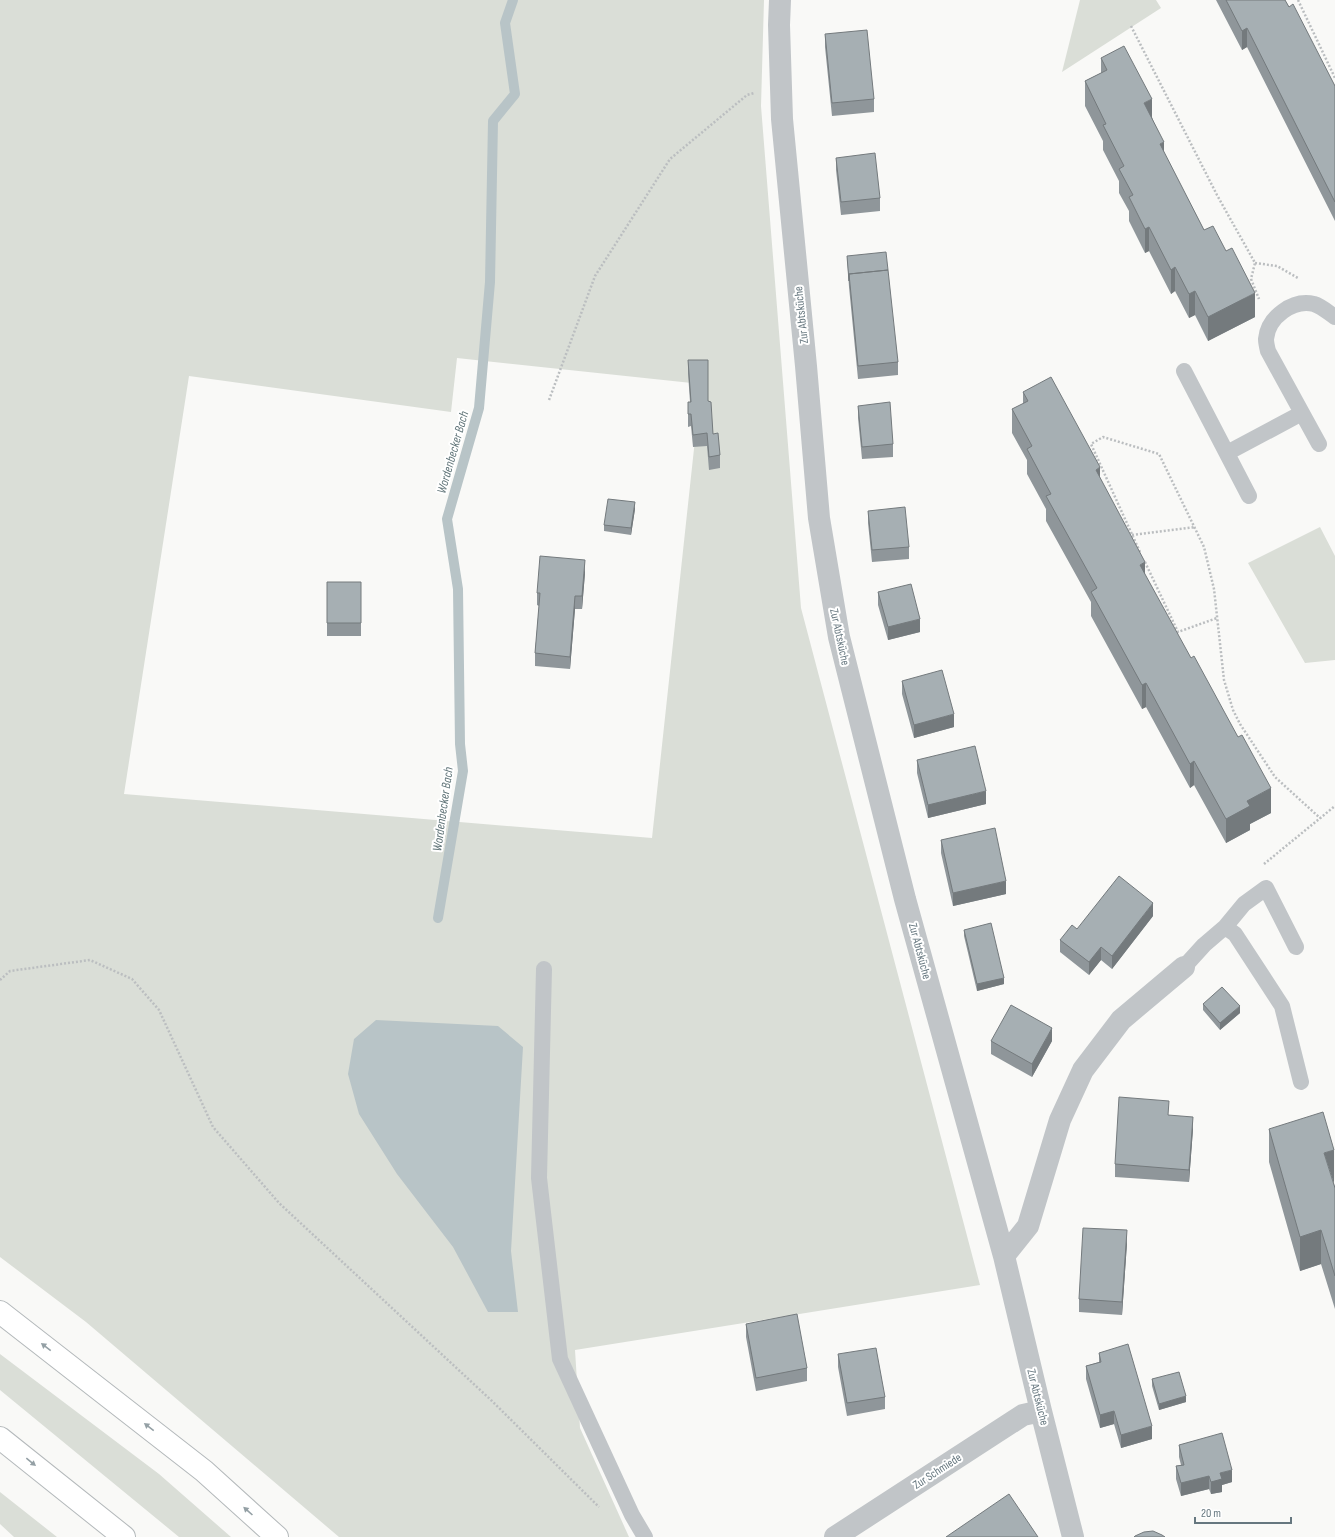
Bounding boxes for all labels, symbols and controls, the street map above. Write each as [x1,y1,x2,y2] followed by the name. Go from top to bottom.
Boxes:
[791,285,812,344] street label: Zur Abtsküche
[434,409,473,495] water label: Wordenbecker Bach
[826,607,853,667] street label: Zur Abtsküche
[429,765,457,852] water label: Wordenbecker Bach
[905,921,934,981] street label: Zur Abtsküche
[41,1344,51,1352] one-way arrow
[1023,1367,1052,1427] street label: Zur Abtsküche
[143,1423,154,1432] one-way arrow
[910,1450,965,1493] street label: Zur Schmiede
[25,1458,36,1466] one-way arrow
[1195,1499,1291,1525] scale bar
[243,1506,253,1516] one-way arrow
[1201,1506,1221,1521] text: 20 m

